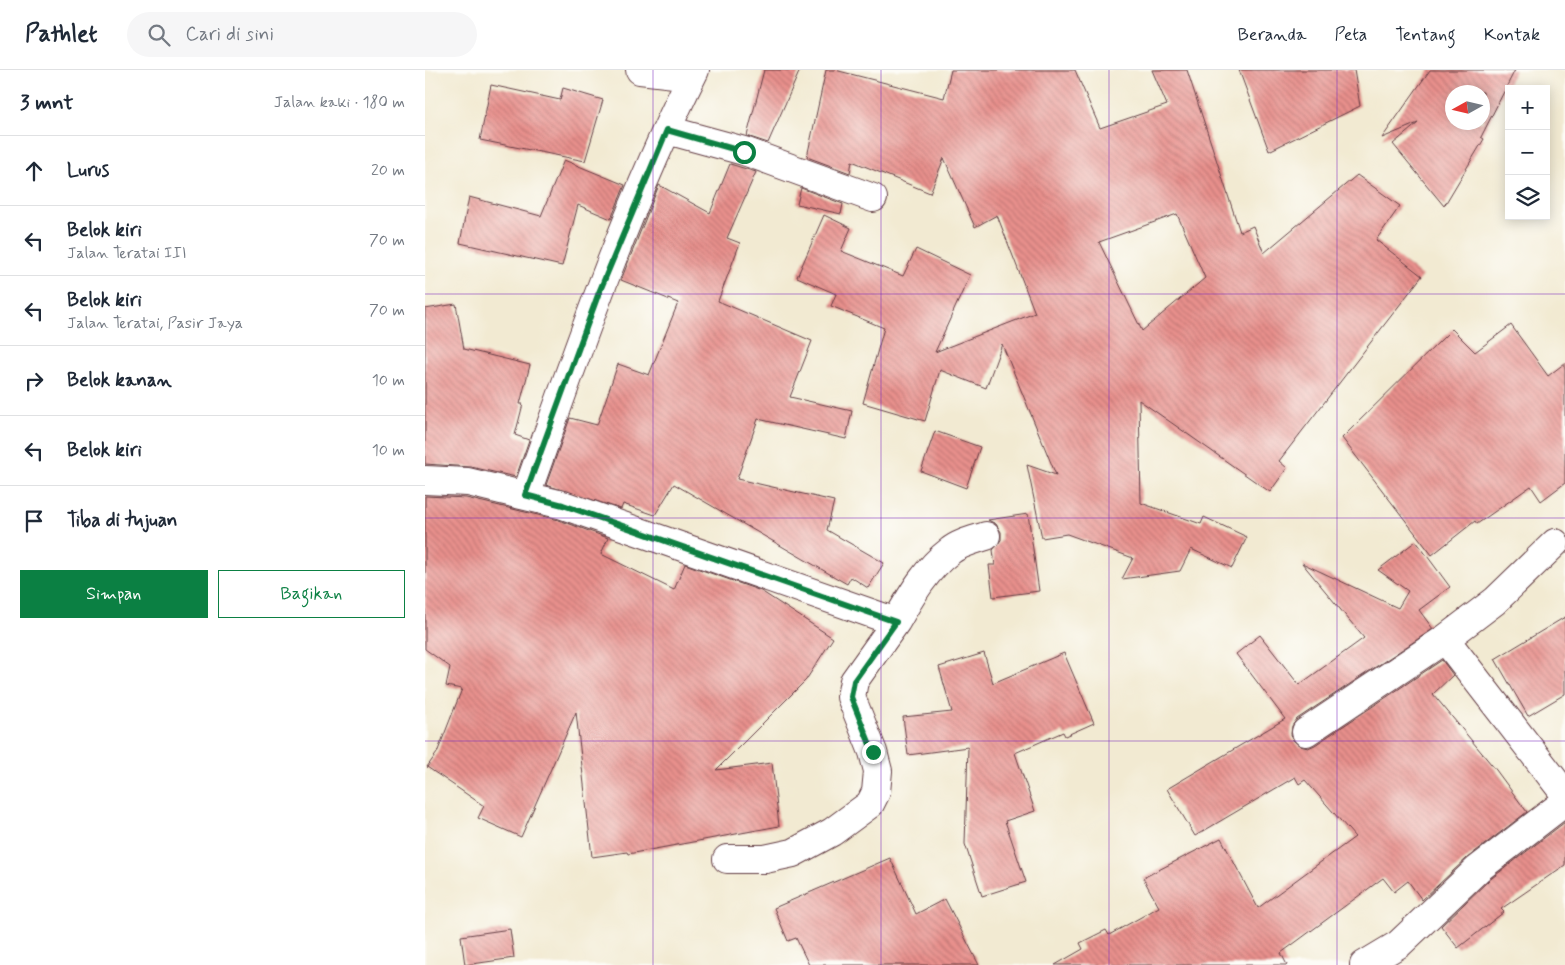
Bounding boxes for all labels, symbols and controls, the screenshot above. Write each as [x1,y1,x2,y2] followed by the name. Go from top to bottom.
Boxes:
[127,12,477,57] search box
[25,19,97,50] text: Pathlet
[145,21,173,49] icon: search
[185,22,274,47] text: Cari di sini
[1237,23,1306,47] text: Beranda
[1334,23,1367,47] text: Peta
[1395,23,1456,47] text: Tentang
[1484,23,1540,47] text: Kontak
[1445,85,1490,130] north arrow
[1505,85,1550,220] map controls
[1505,85,1550,130] button: +
[20,89,73,117] text: 3 mnt
[274,92,405,113] text: Jalan kaki · 180 m
[1505,130,1550,175] button: −
[733,141,756,164] route start
[20,157,48,185] icon: ahead
[67,158,109,183] text: Lurus
[371,160,405,181] text: 20 m
[1505,175,1550,220] button: layers
[67,218,142,243] text: Belok kiri
[20,227,48,255] icon: left
[369,230,405,251] text: 70 m
[67,243,187,264] text: Jalan Teratai III
[67,288,142,313] text: Belok kiri
[20,297,48,325] icon: left
[369,300,405,321] text: 70 m
[67,313,243,334] text: Jalan Teratai, Pasir Jaya
[20,367,48,395] icon: right
[67,368,172,393] text: Belok kanan
[372,370,405,391] text: 10 m
[20,437,48,465] icon: left
[67,438,142,463] text: Belok kiri
[372,440,405,461] text: 10 m
[20,507,48,535] icon: arrive
[67,508,178,533] text: Tiba di tujuan
[20,570,208,618] button: Simpan
[218,570,405,618] button: Bagikan
[862,741,885,764] route end

